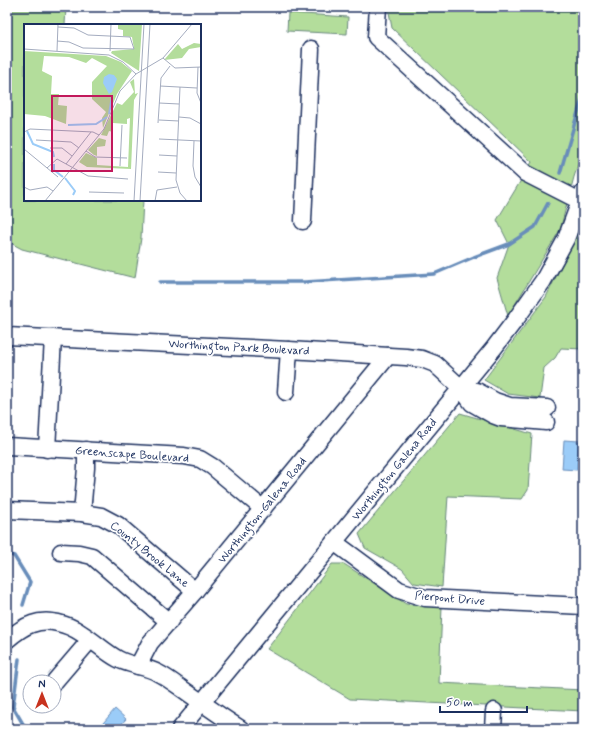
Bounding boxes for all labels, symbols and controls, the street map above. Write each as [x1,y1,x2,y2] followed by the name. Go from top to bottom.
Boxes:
[24,24,201,201] inset map
[168,336,310,361] street label: Worthington Park Boulevard
[348,415,442,525] street label: Worthington Galena Road
[74,443,190,467] street label: Greenscape Boulevard
[215,454,312,568] street label: Worthington-Galena Road
[106,518,193,592] street label: County Brook Lane
[414,588,486,610] street label: Pierpont Drive
[22,674,62,714] north arrow
[38,678,46,692] text: N
[440,688,527,714] scale bar
[446,695,473,711] text: 50 m

